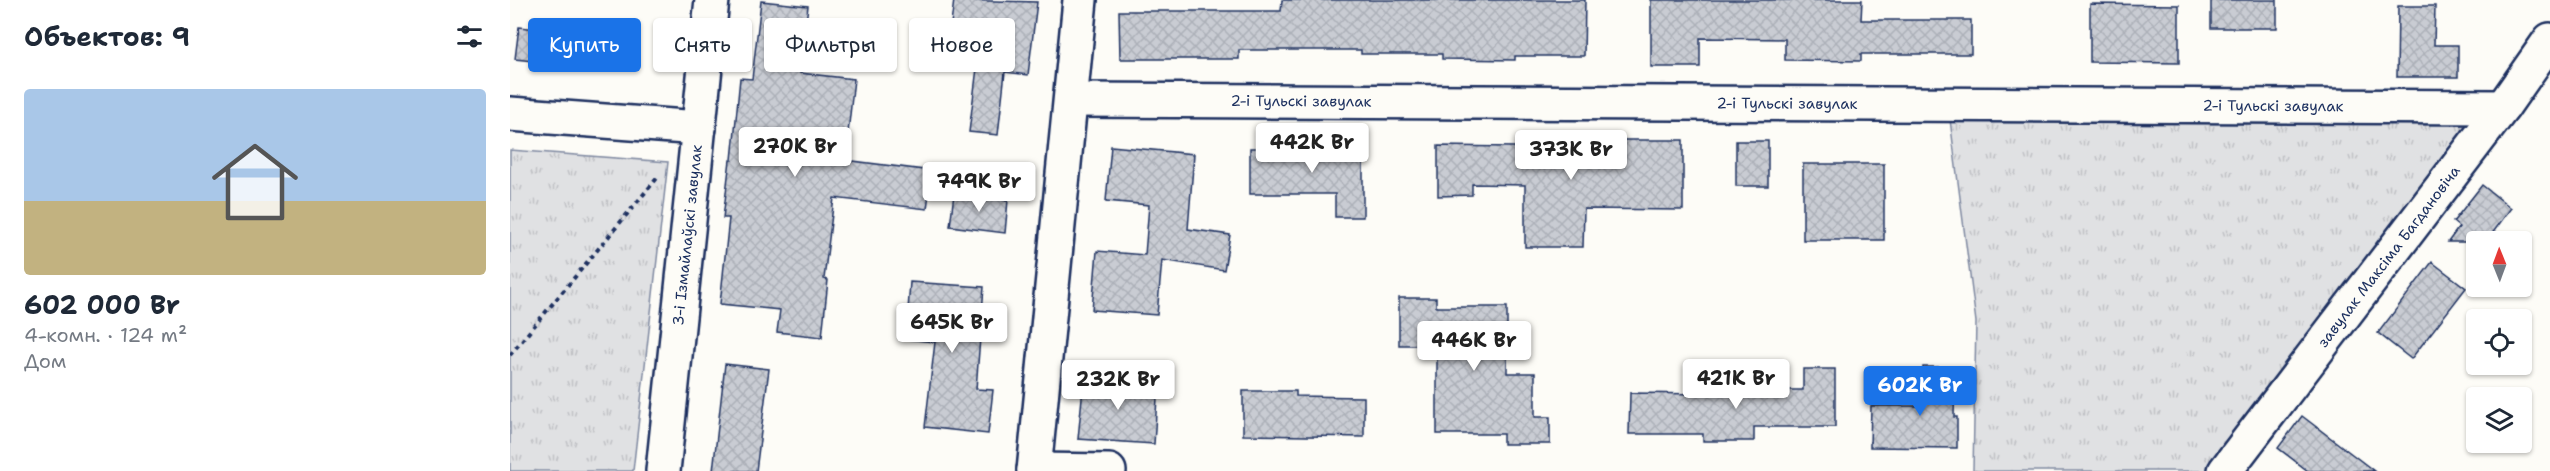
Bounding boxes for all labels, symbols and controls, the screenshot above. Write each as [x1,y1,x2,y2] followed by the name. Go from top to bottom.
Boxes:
[528,18,641,72] chip: Купить
[653,18,752,72] chip: Снять
[764,18,897,72] chip: Фильтры
[909,18,1015,72] chip: Новое
[24,19,190,54] text: Объектов: 9
[453,20,486,53] icon: filters
[1230,91,1372,111] street label: 2-і Тульскі завулак
[1716,93,1858,114] street label: 2-і Тульскі завулак
[2202,96,2344,116] street label: 2-і Тульскі завулак
[1257,123,1367,174] pin: 442K Br
[740,127,850,178] pin: 270K Br
[201,128,309,236] icon: home
[1270,129,1354,155] text: 442K Br
[1516,130,1626,181] pin: 373K Br
[753,133,837,159] text: 270K Br
[1529,136,1613,162] text: 373K Br
[668,144,707,327] street label: 3-і Ізмайлаўскі завулак
[2313,161,2465,351] street label: завулак Максіма Багдановіча
[924,162,1034,213] pin: 749K Br
[937,168,1021,194] text: 749K Br
[2466,231,2532,297] north arrow
[2466,231,2532,453] map controls
[24,287,180,322] text: 602 000 Br
[897,303,1007,354] pin: 645K Br
[910,309,994,335] text: 645K Br
[2466,309,2532,375] button: locate
[1419,321,1529,372] pin: 446K Br
[24,322,187,348] text: 4-комн. · 124 m²
[1431,327,1517,353] text: 446K Br
[24,348,66,374] text: Дом
[1681,359,1791,410] pin: 421K Br
[1063,360,1173,411] pin: 232K Br
[1697,365,1775,391] text: 421K Br
[1076,366,1160,392] text: 232K Br
[1865,366,1975,417] pin: 602K Br
[1878,372,1962,398] text: 602K Br
[2466,387,2532,453] button: layers

